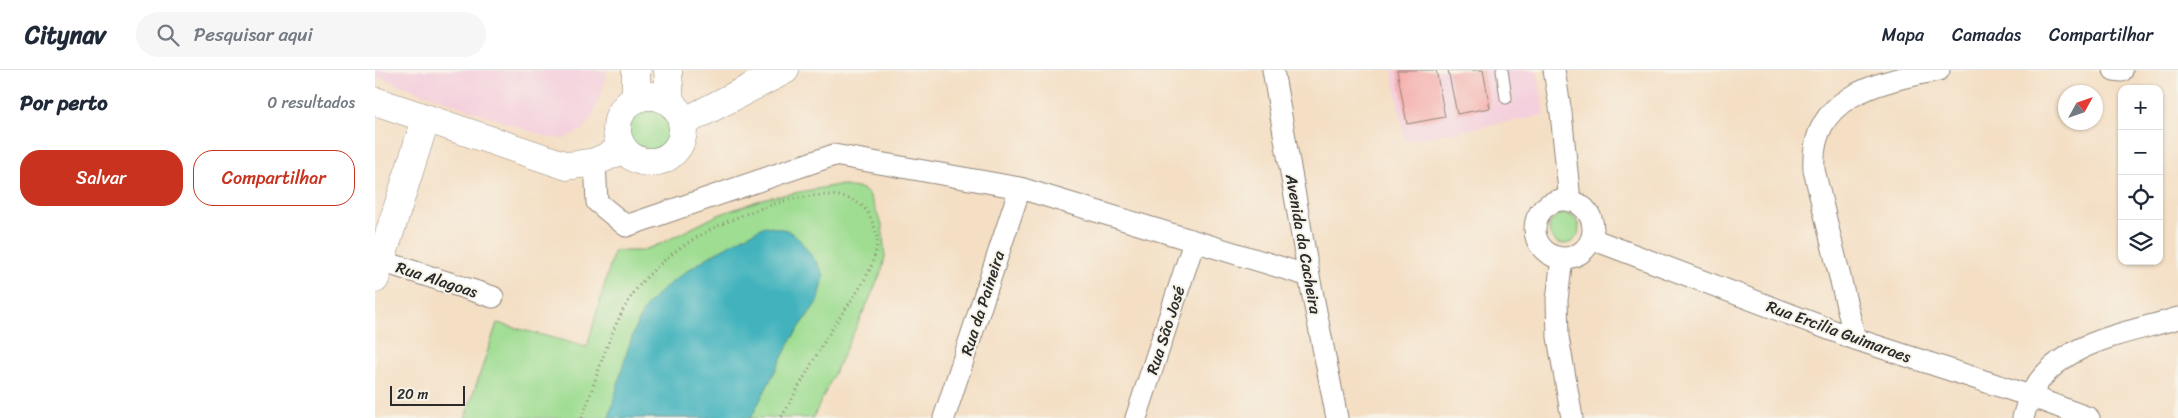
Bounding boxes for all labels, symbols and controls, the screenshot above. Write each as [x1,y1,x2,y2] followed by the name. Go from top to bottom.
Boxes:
[136,12,486,57] search box
[25,14,106,56] text: Citynav
[194,18,313,51] text: Pesquisar aqui
[1882,19,1924,51] text: Mapa
[1952,19,2021,51] text: Camadas
[2049,19,2153,51] text: Compartilhar
[154,21,182,49] icon: search
[20,84,108,122] text: Por perto
[2058,85,2103,130] north arrow
[2118,85,2163,265] map controls
[2118,85,2163,130] button: +
[267,88,355,117] text: 0 resultados
[2118,130,2163,175] button: −
[20,150,183,206] button: Salvar
[193,150,355,206] button: Compartilhar
[1277,171,1330,317] street label: Avenida da Cacheira
[2118,175,2163,220] button: locate
[2118,220,2163,265] button: layers
[952,246,1013,359] street label: Rua da Paineira
[392,253,482,306] street label: Rua Alagoas
[1137,282,1193,378] street label: Rua São José
[1762,292,1916,371] street label: Rua Ercilia Guimaraes
[397,382,428,407] text: 20 m
[390,383,465,406] scale bar

